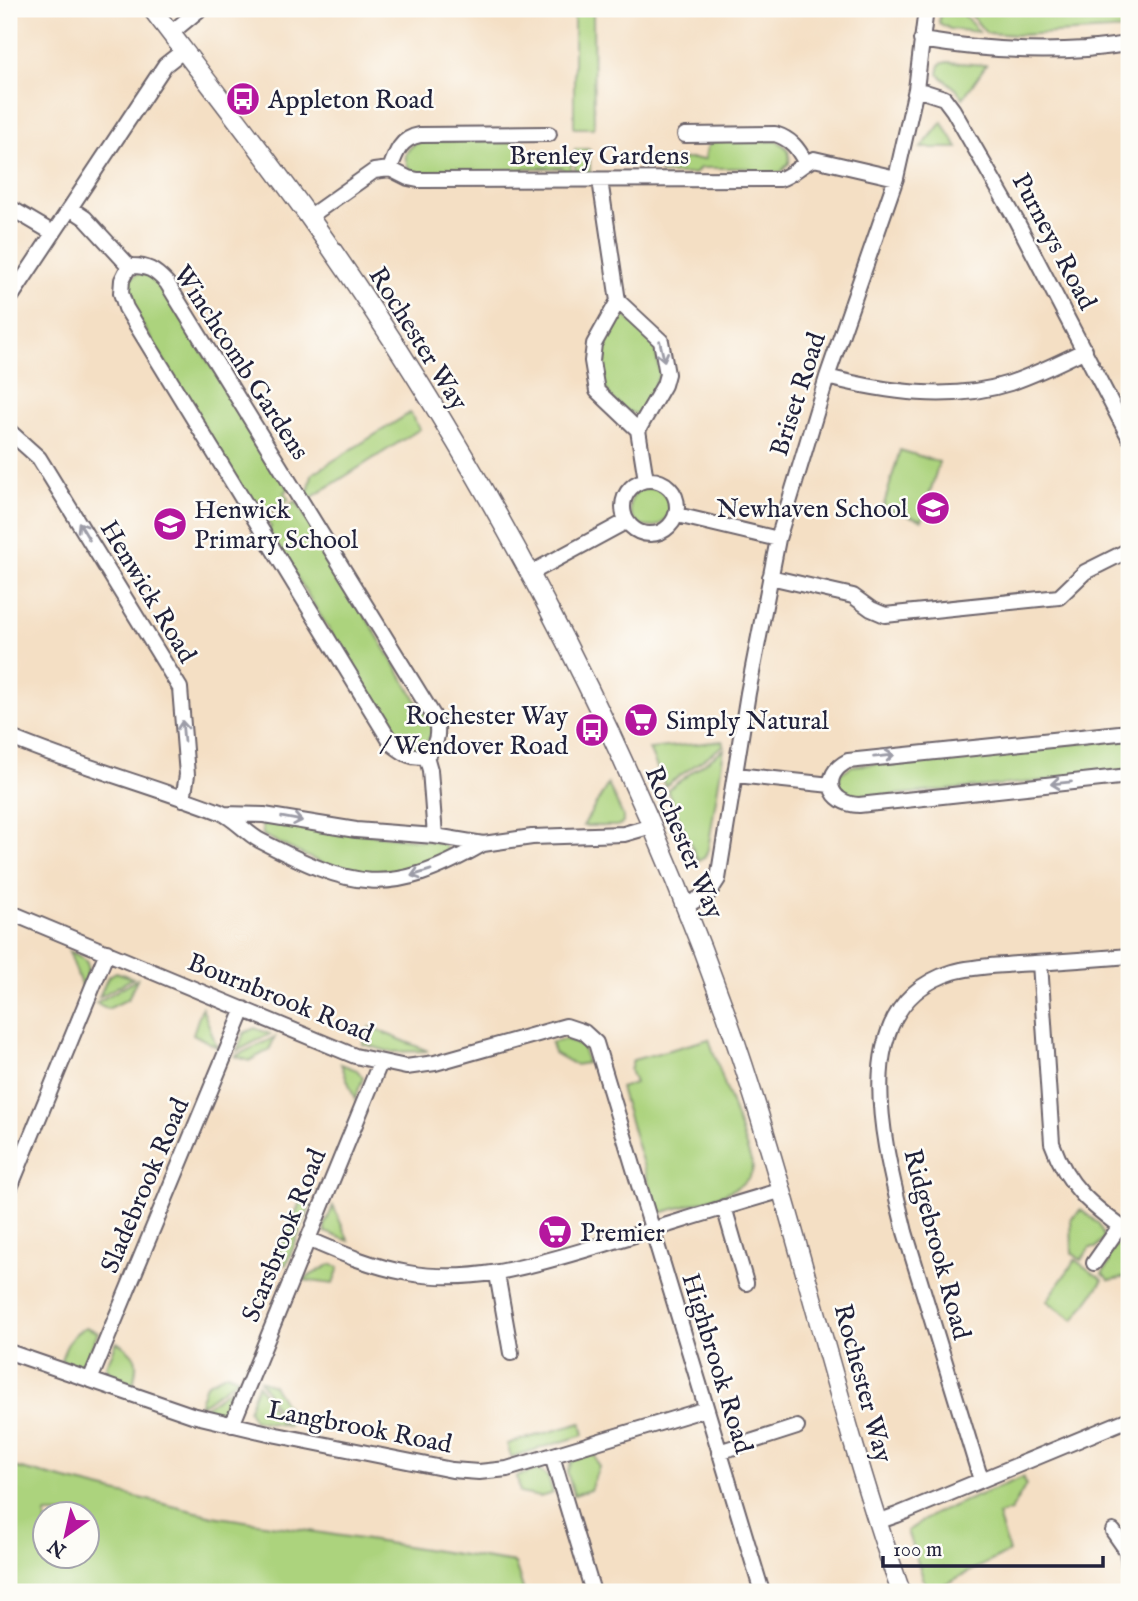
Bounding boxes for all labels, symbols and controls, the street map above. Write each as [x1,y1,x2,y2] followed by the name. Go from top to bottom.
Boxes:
[224,80,262,118] bus stop icon: Appleton Road
[267,84,434,117] place label: Appleton Road
[509,140,689,173] street label: Brenley Gardens
[1004,168,1104,316] street label: Purneys Road
[165,259,316,466] street label: Winchcomb Gardens
[361,261,475,417] street label: Rochester Way
[763,328,834,461] street label: Briset Road
[656,339,669,362] one-way arrow
[914,489,952,527] school or university icon: Newhaven School
[716,493,909,526] place label: Newhaven School
[194,494,359,557] place label: Henwick Primary School
[151,505,189,543] school or university icon: Henwick Primary School
[92,514,203,669] street label: Henwick Road
[76,522,90,542] one-way arrow
[379,700,568,763] place label: Rochester Way / Wendover Road
[622,701,660,739] supermarket icon: Simply Natural
[666,705,830,738] place label: Simply Natural
[573,711,611,749] bus stop icon: Rochester Way / Wendover Road
[176,721,189,743] one-way arrow
[872,750,895,763] one-way arrow
[637,761,731,924] street label: Rochester Way
[1051,777,1073,790] one-way arrow
[280,813,303,827] one-way arrow
[411,868,433,881] one-way arrow
[183,946,378,1051] street label: Bournbrook Road
[94,1093,197,1278] street label: Sladebrook Road
[235,1144,334,1327] street label: Scarsbrook Road
[895,1145,978,1343] street label: Ridgebrook Road
[536,1213,574,1251] supermarket icon: Premier
[580,1217,665,1250] place label: Premier
[673,1269,760,1458] street label: Highbrook Road
[826,1301,900,1466] street label: Rochester Way
[265,1393,455,1462] street label: Langbrook Road
[32,1500,102,1570] north arrow
[883,1524,1103,1568] scale bar
[44,1533,72,1563] text: N
[893,1537,942,1564] text: 100 m

